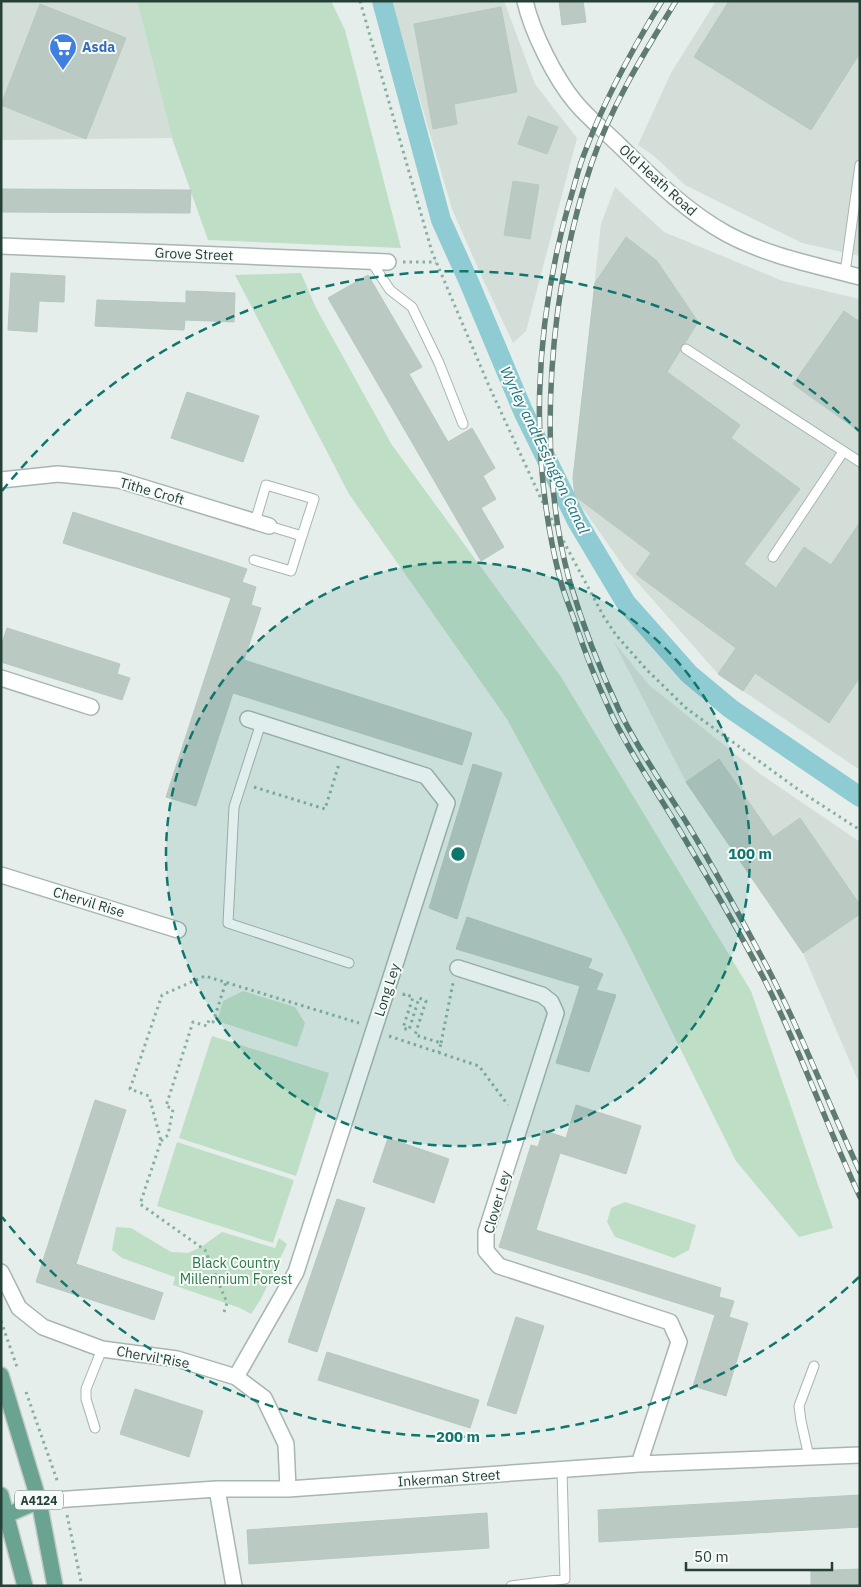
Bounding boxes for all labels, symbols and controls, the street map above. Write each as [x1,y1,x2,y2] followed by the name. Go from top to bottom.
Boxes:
[48,32,78,71] supermarket icon: Asda
[82,38,115,56] place label: Asda
[615,140,701,220] street label: Old Heath Road
[154,244,234,264] street label: Grove Street
[496,363,594,537] water label: Wyrley and Essington Canal
[118,473,186,509] street label: Tithe Croft
[728,844,772,863] text: 100 m
[449,845,467,863] centre of rings
[51,883,127,922] street label: Chervil Rise
[370,961,404,1019] street label: Long Ley
[479,1168,515,1236] street label: Clover Ley
[180,1254,292,1288] park label: Black Country Millennium Forest
[115,1342,191,1372] street label: Chervil Rise
[436,1427,480,1446] text: 200 m
[397,1465,501,1491] street label: Inkerman Street
[15,1490,63,1510] road number: A4124
[686,1540,832,1572] scale bar
[694,1547,729,1566] text: 50 m

